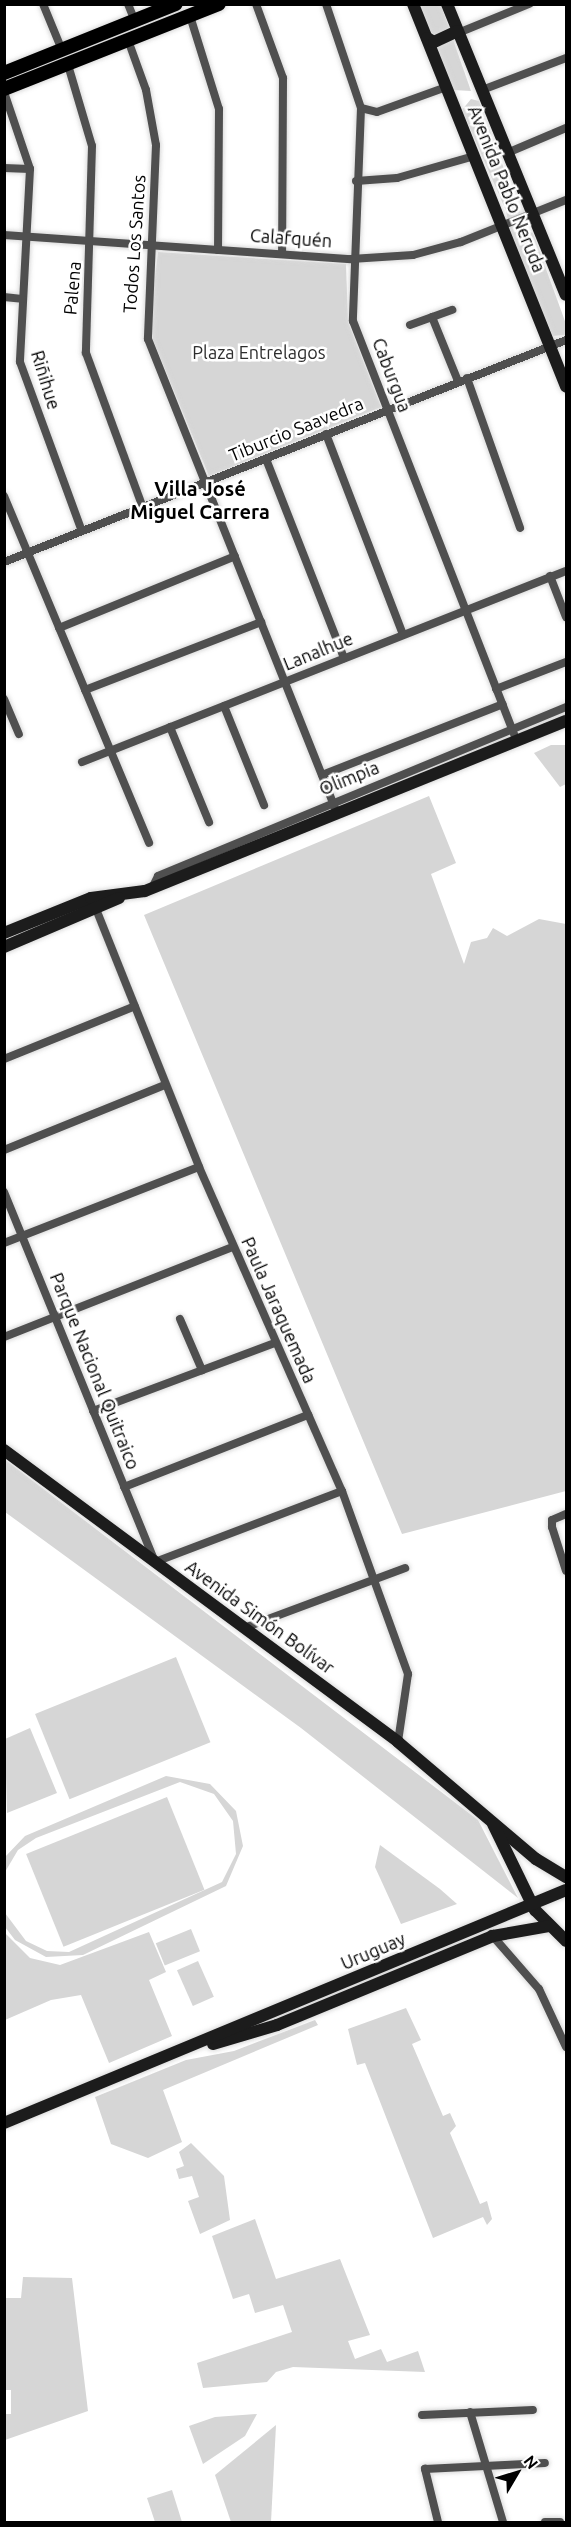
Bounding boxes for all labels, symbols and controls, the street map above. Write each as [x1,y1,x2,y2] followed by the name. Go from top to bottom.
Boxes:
[464,102,550,276] street label: Avenida Pablo Neruda
[118,174,150,314] street label: Todos Los Santos
[249,224,333,252] street label: Calafquén
[59,260,85,316] street label: Palena
[368,335,416,415] street label: Caburgua
[192,341,326,363] park label: Plaza Entrelagos
[27,348,65,412] street label: Riñihue
[226,392,366,466] street label: Tiburcio Saavedra
[130,476,270,523] district label: Villa José Miguel Carrera
[280,627,356,675] street label: Lanalhue
[316,756,382,800] street label: Olimpia
[237,1234,321,1386] street label: Paula Jaraquemada
[46,1269,144,1473] street label: Parque Nacional Quitraico
[181,1556,339,1678] street label: Avenida Simón Bolívar
[338,1928,408,1974] street label: Uruguay
[487,2443,547,2503] north arrow
[520,2452,542,2472] text: N

